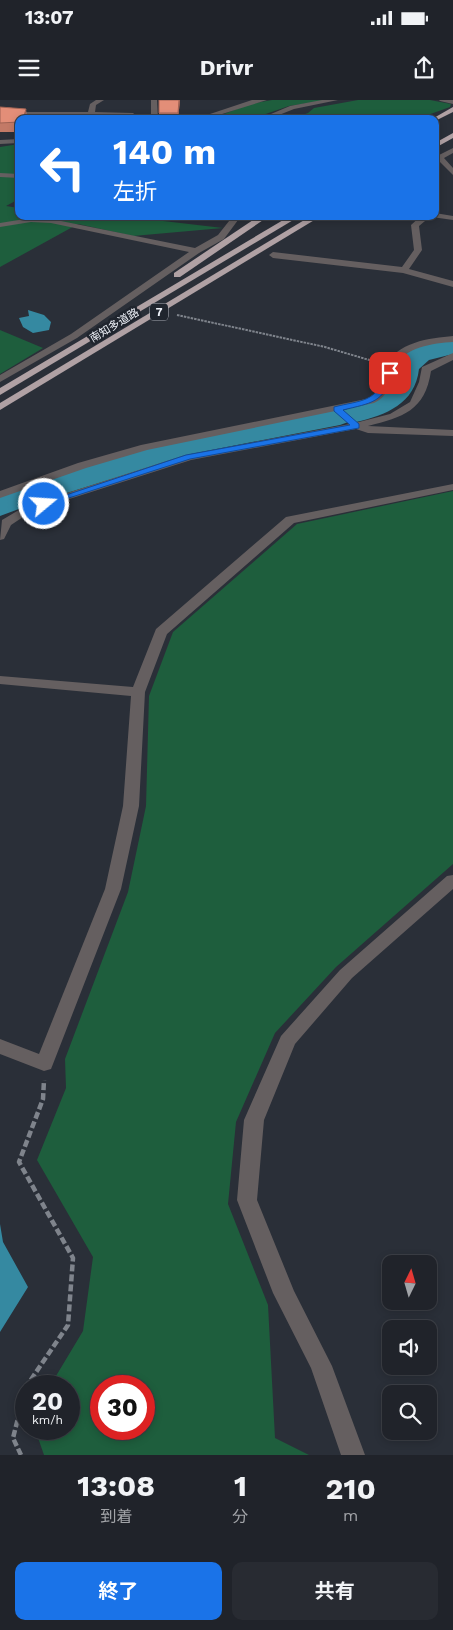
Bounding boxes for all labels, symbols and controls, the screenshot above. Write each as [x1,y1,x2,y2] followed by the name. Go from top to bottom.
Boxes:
[25,6,74,29] text: 13:07
[15,54,43,82] icon: menu
[410,54,438,82] icon: share
[200,55,253,80] text: Drivr
[113,131,216,173] text: 140 m
[30,135,95,200] icon: left
[113,179,157,204] text: 左折
[150,303,168,320] road number: 7
[87,306,141,345] street label: 南知多道路
[369,352,411,394] pin
[376,359,404,387] icon: arrive
[17,477,69,529] position arrow
[382,1255,438,1310] north arrow
[382,1255,437,1440] map controls
[382,1320,437,1375] button: sound
[90,1375,155,1440] speed limit sign: 30
[382,1385,437,1440] button: search
[32,1387,63,1416] text: 20
[32,1413,63,1427] text: km/h
[77,1468,155,1503] text: 13:08
[234,1468,247,1503] text: 1
[326,1471,376,1506] text: 210
[343,1506,358,1525] text: m
[100,1507,132,1526] text: 到着
[232,1507,248,1526] text: 分
[15,1562,222,1620] button: 終了
[232,1562,438,1620] button: 共有

